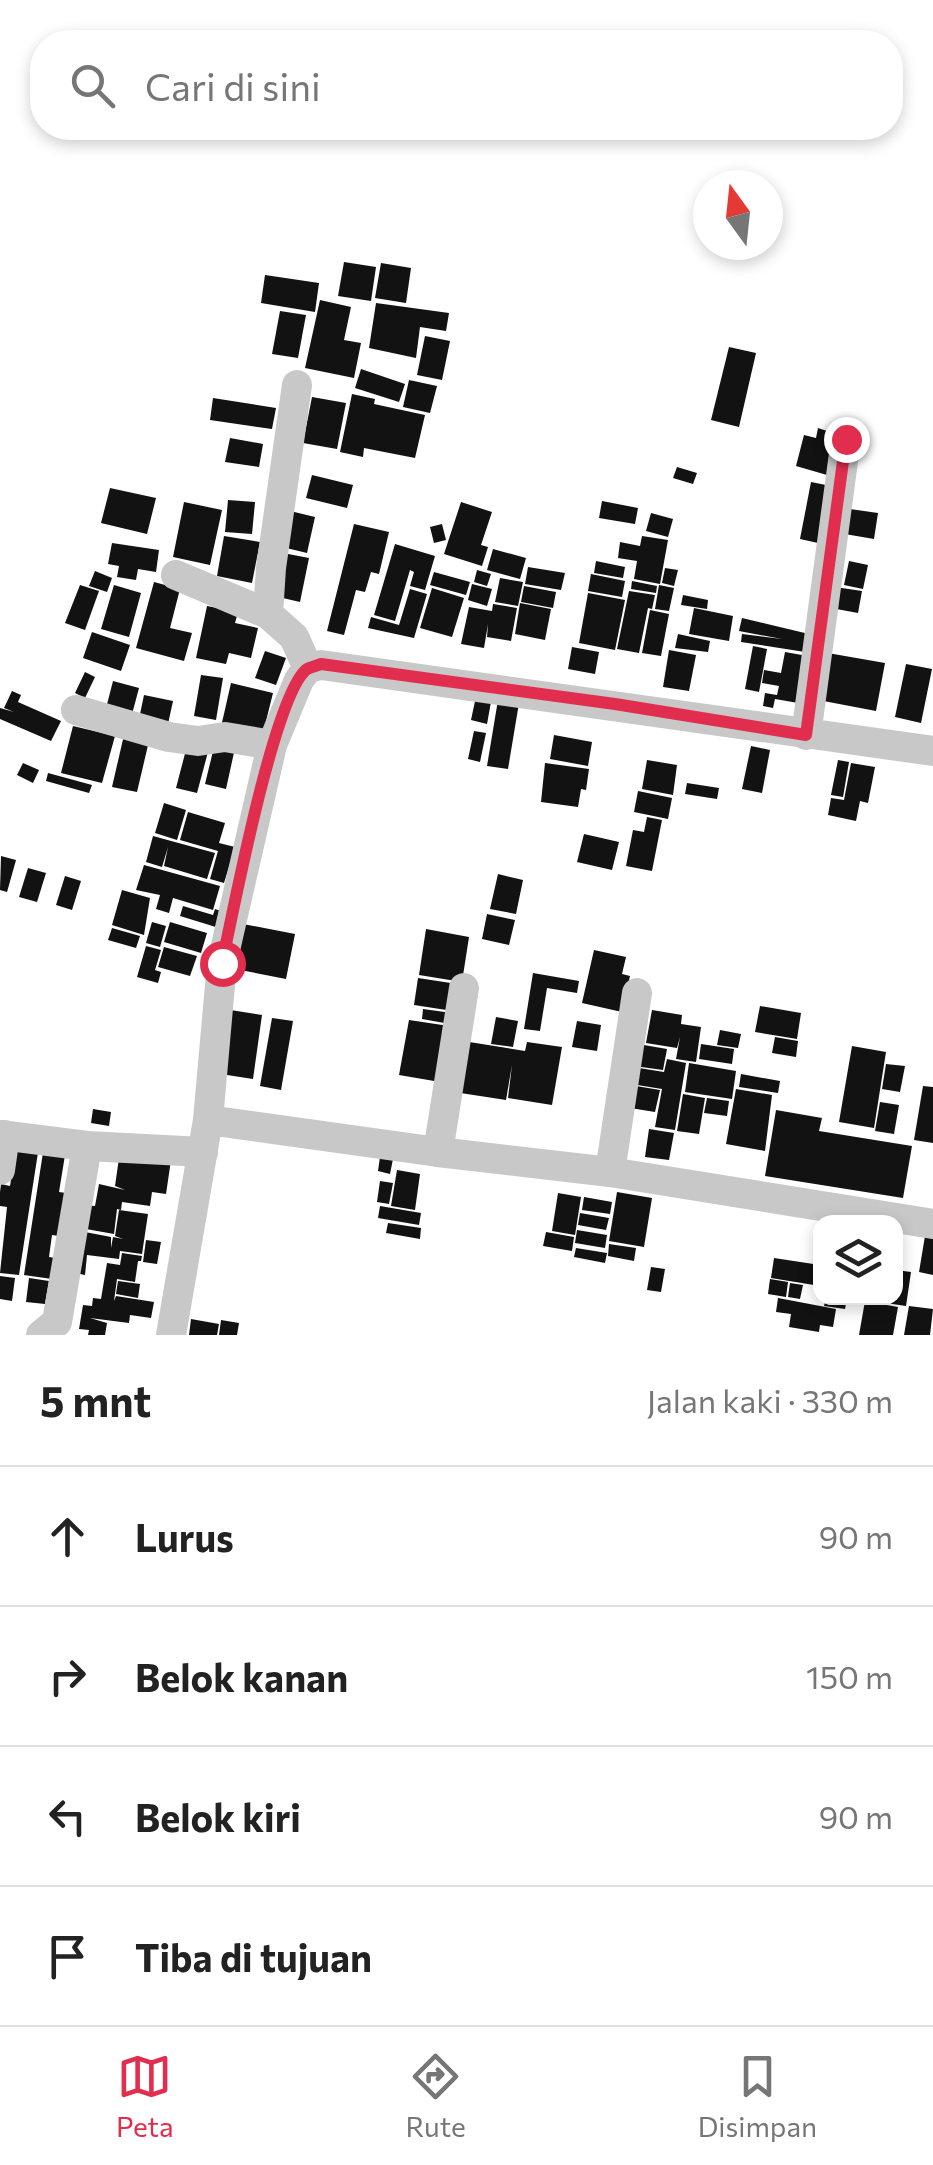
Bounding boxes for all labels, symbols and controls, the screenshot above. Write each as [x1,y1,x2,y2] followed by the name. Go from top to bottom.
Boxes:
[30,30,903,140] search box
[65,58,120,113] icon: search
[145,62,321,109] text: Cari di sini
[693,170,783,260] north arrow
[824,417,870,463] route end
[200,941,246,987] route start
[813,1215,903,1305] map controls
[813,1215,903,1305] button: layers
[40,1374,151,1426] text: 5 mnt
[647,1380,893,1420] text: Jalan kaki · 330 m
[40,1509,95,1564] icon: ahead
[135,1513,234,1560] text: Lurus
[819,1516,893,1556] text: 90 m
[40,1649,95,1704] icon: right
[135,1653,348,1700] text: Belok kanan
[806,1656,893,1696] text: 150 m
[40,1789,95,1844] icon: left
[135,1793,301,1840] text: Belok kiri
[819,1796,893,1836] text: 90 m
[40,1929,95,1984] icon: arrive
[135,1933,372,1980] text: Tiba di tujuan
[116,2049,174,2143] tab: Peta
[406,2049,466,2143] tab: Rute
[698,2049,817,2143] tab: Disimpan

